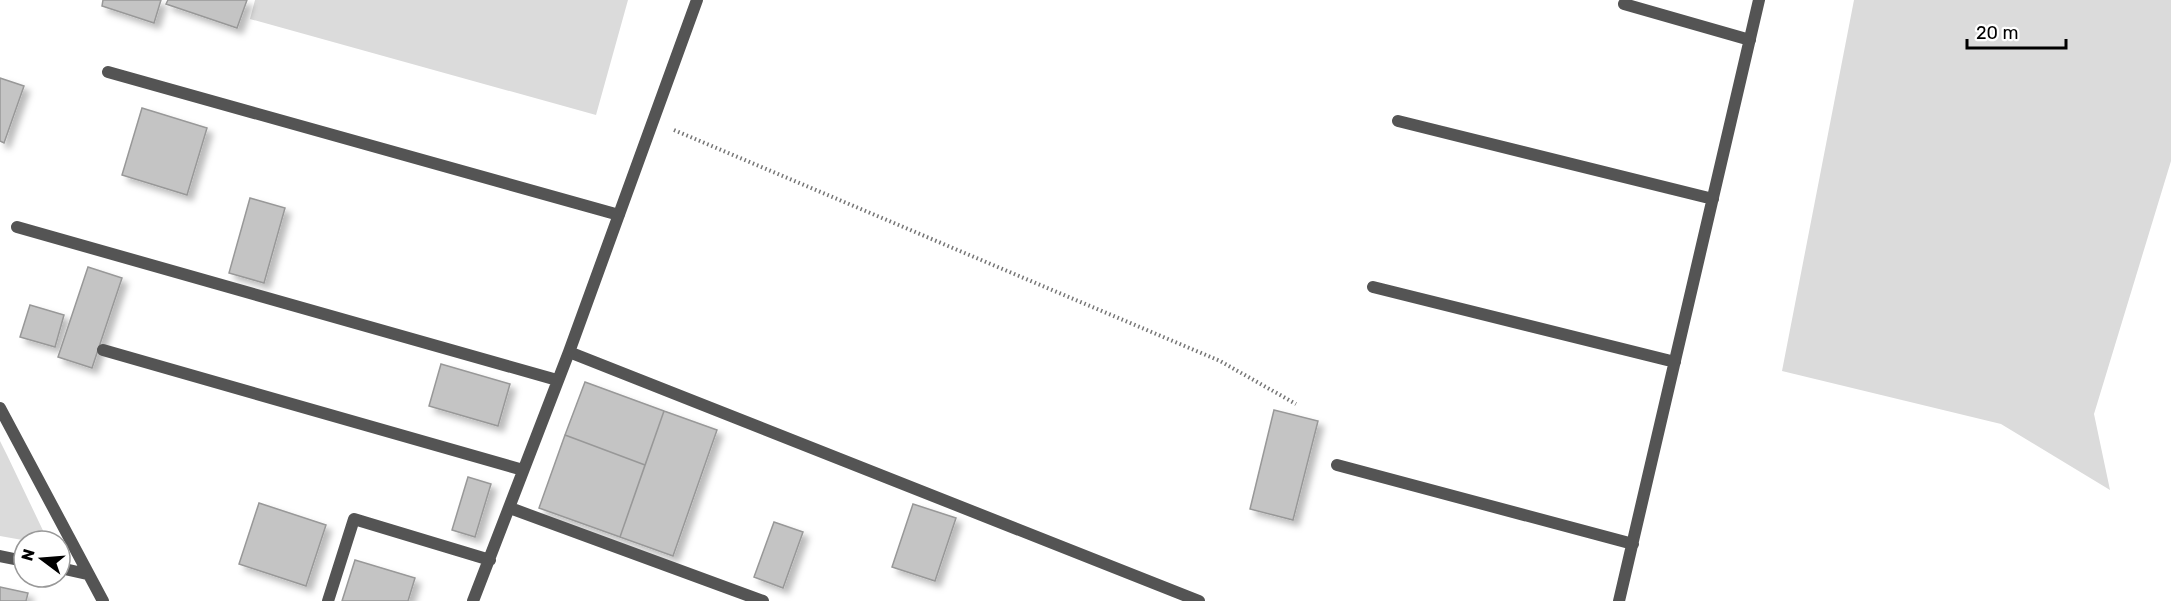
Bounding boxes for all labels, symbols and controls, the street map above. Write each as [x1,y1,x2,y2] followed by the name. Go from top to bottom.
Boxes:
[1967,12,2066,50] scale bar
[1976,22,2018,44] text: 20 m
[12,529,72,589] north arrow
[17,547,39,563] text: N

